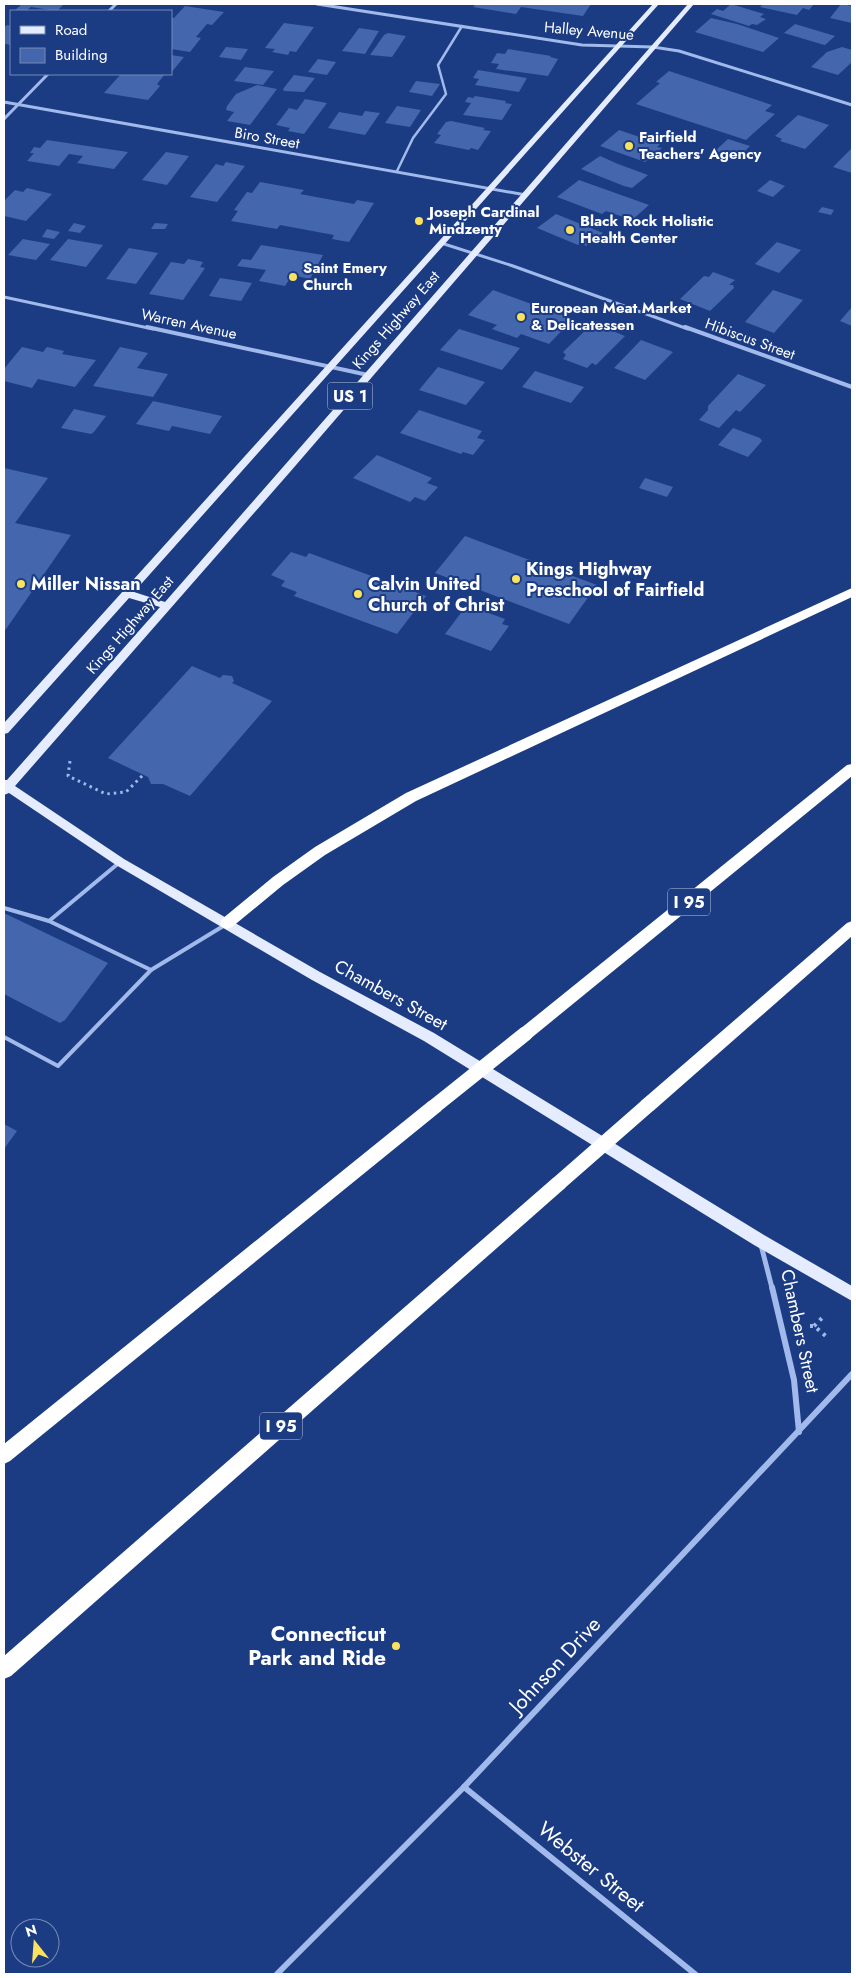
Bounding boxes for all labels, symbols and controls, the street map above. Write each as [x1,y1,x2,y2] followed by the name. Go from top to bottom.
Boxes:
[10,10,172,75] legend
[543,16,635,46] street label: Halley Avenue
[55,19,87,41] text: Road
[55,44,107,66] text: Building
[233,121,302,155] street label: Biro Street
[639,126,762,165] place label: Fairfield Teachers' Agency
[623,140,635,152] marker: Fairfield Teachers' Agency
[426,201,539,240] place label: Joseph Cardinal Mindzenty
[580,210,714,249] place label: Black Rock Holistic Health Center
[413,215,425,227] marker: Joseph Cardinal Mindzenty
[564,224,576,236] marker: Black Rock Holistic Health Center
[303,257,387,296] place label: Saint Emery Church
[347,266,445,374] street label: Kings Highway East
[287,271,299,283] marker: Saint Emery Church
[531,297,691,336] place label: European Meat Market & Delicatessen
[139,303,239,345] street label: Warren Avenue
[515,311,527,323] marker: European Meat Market & Delicatessen
[702,313,799,366] street label: Hibiscus Street
[328,382,372,410] road number: US 1
[526,556,704,603] place label: Kings Highway Preschool of Fairfield
[31,571,141,597] place label: Miller Nissan
[81,571,179,679] street label: Kings Highway East
[368,571,505,618] place label: Calvin United Church of Christ
[510,573,522,585] marker: Kings Highway Preschool of Fairfield
[15,578,27,590] marker: Miller Nissan
[352,588,364,600] marker: Calvin United Church of Christ
[668,889,710,916] road number: I 95
[330,953,453,1037] street label: Chambers Street
[774,1267,826,1396] street label: Chambers Street
[260,1412,302,1440] road number: I 95
[500,1610,608,1722] street label: Johnson Drive
[248,1619,386,1673] place label: Connecticut Park and Ride
[390,1640,402,1652] marker: Connecticut Park and Ride
[531,1814,651,1920] street label: Webster Street
[10,1918,60,1968] north arrow
[23,1919,39,1942] text: N

